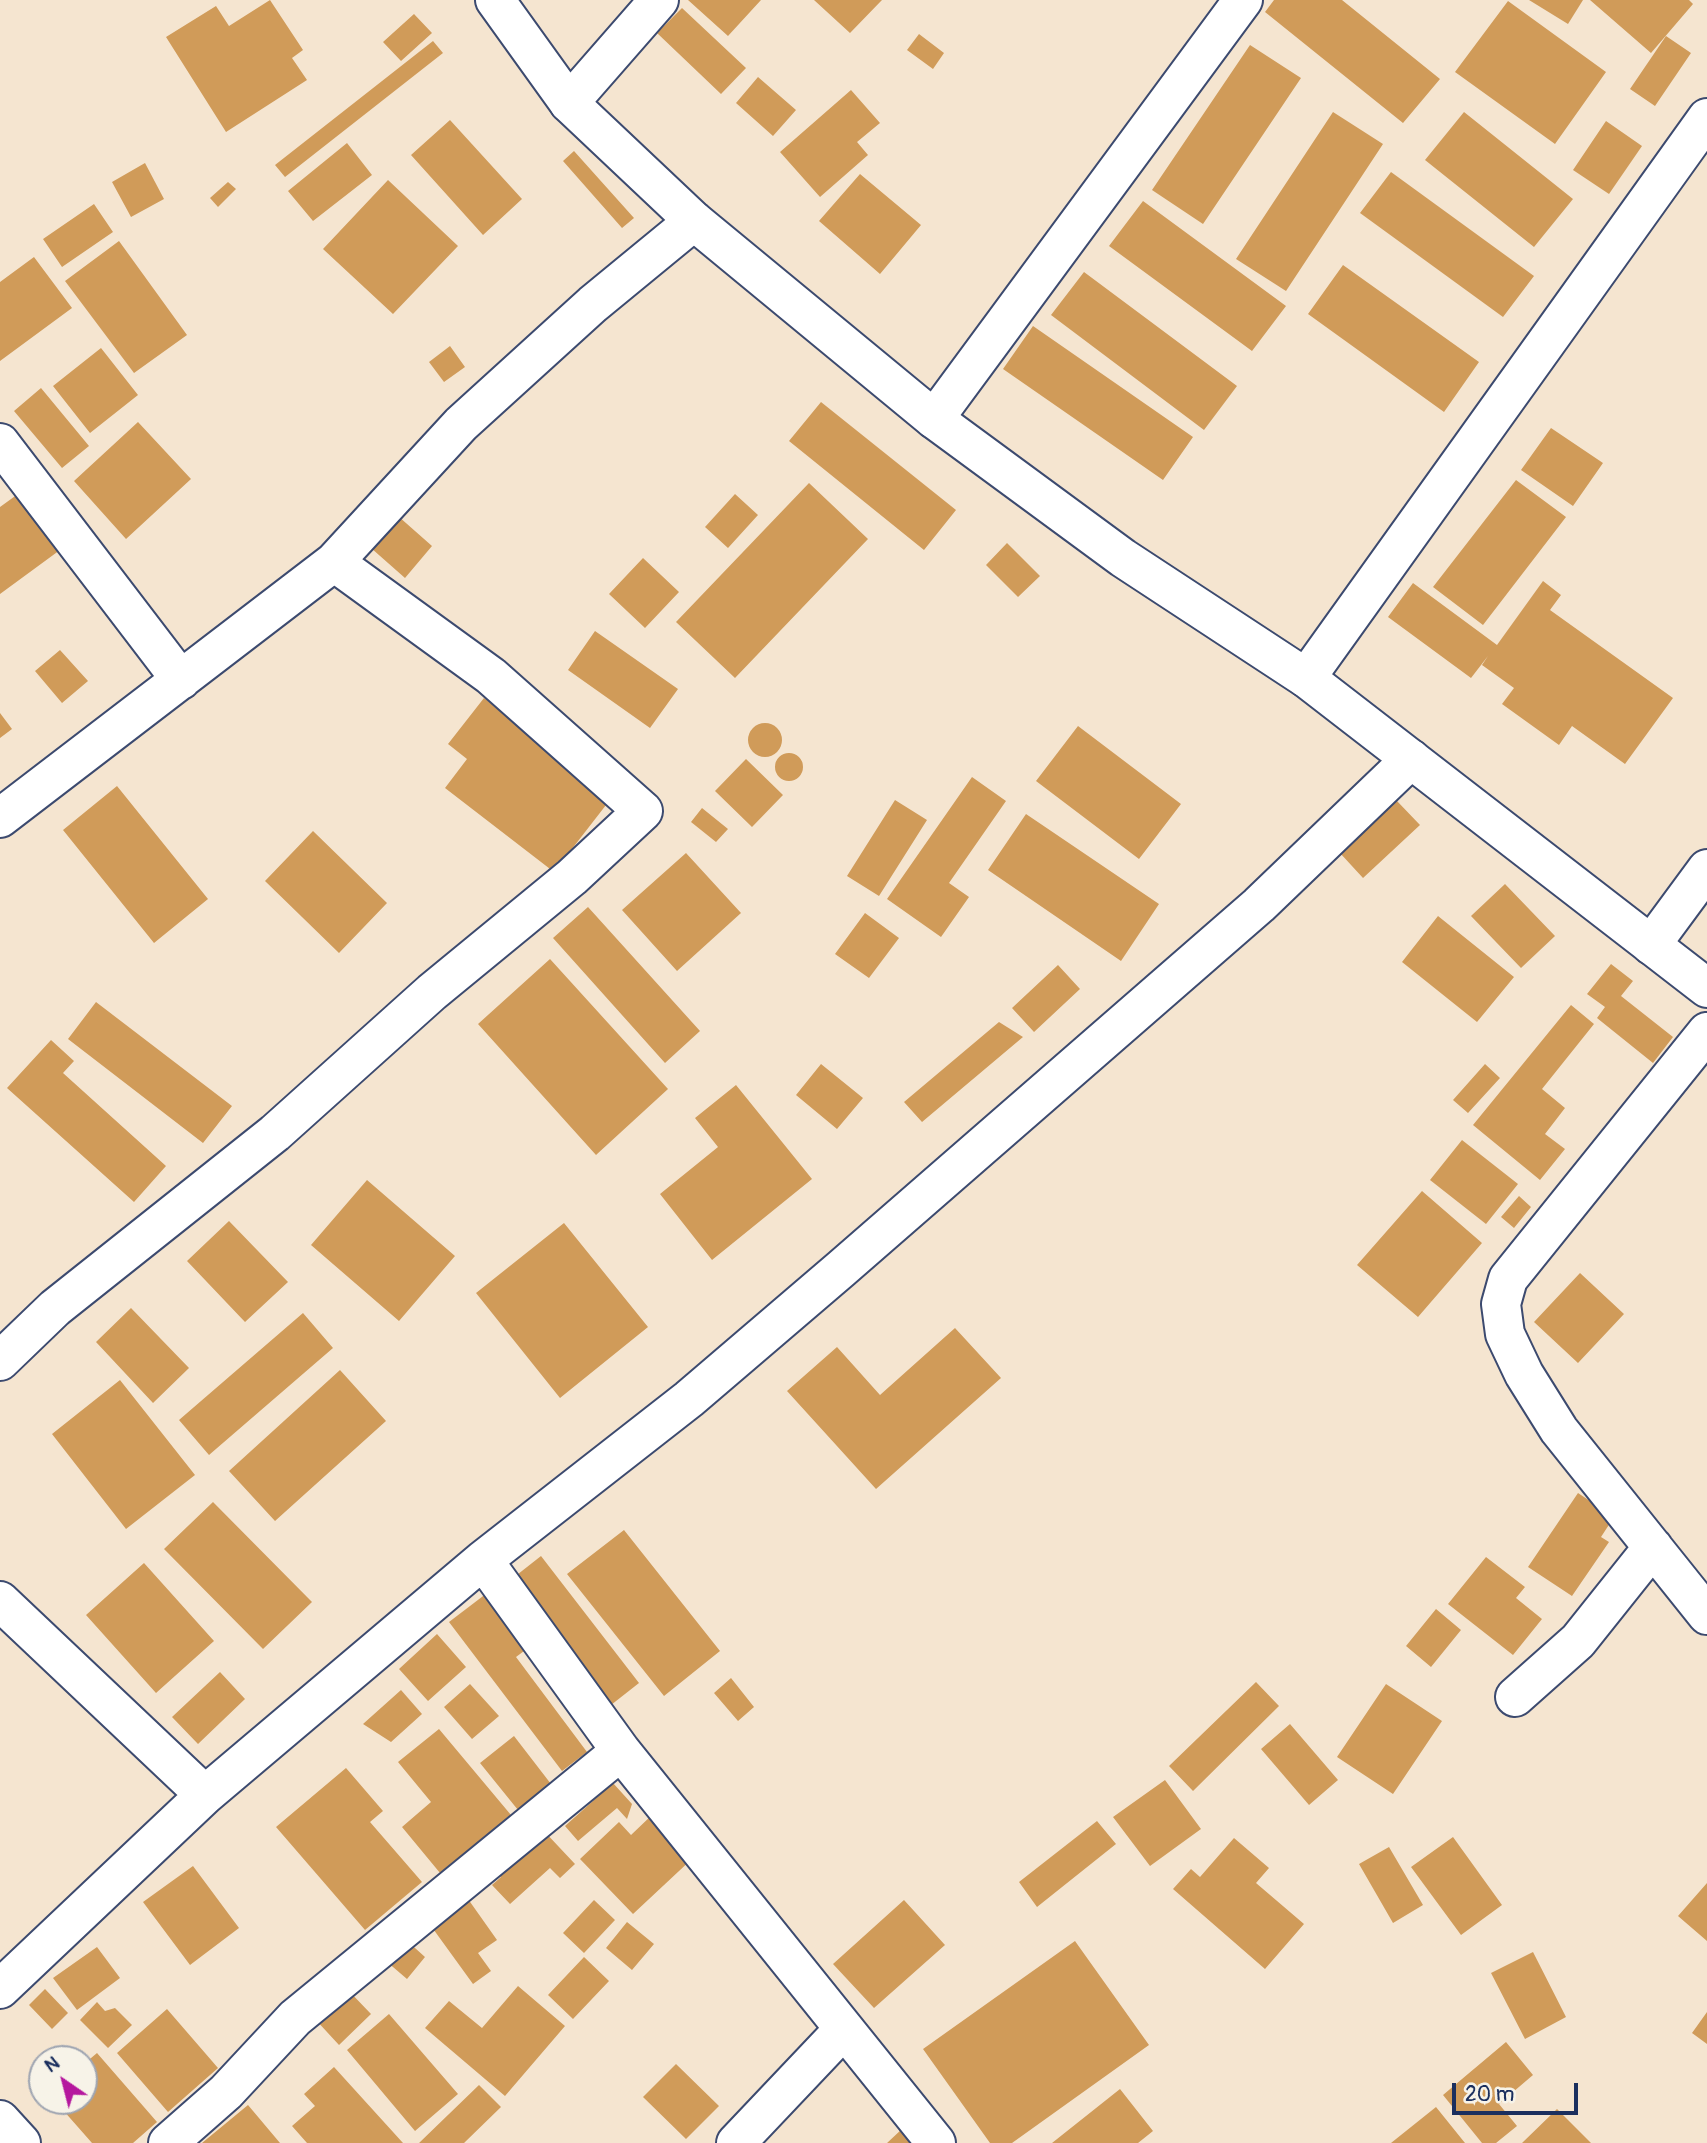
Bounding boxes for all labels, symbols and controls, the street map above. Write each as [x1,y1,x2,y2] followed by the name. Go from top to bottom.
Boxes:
[28,2045,98,2115] north arrow
[40,2051,64,2078] text: N
[1455,2070,1581,2114] scale bar
[1465,2081,1514,2108] text: 20 m

